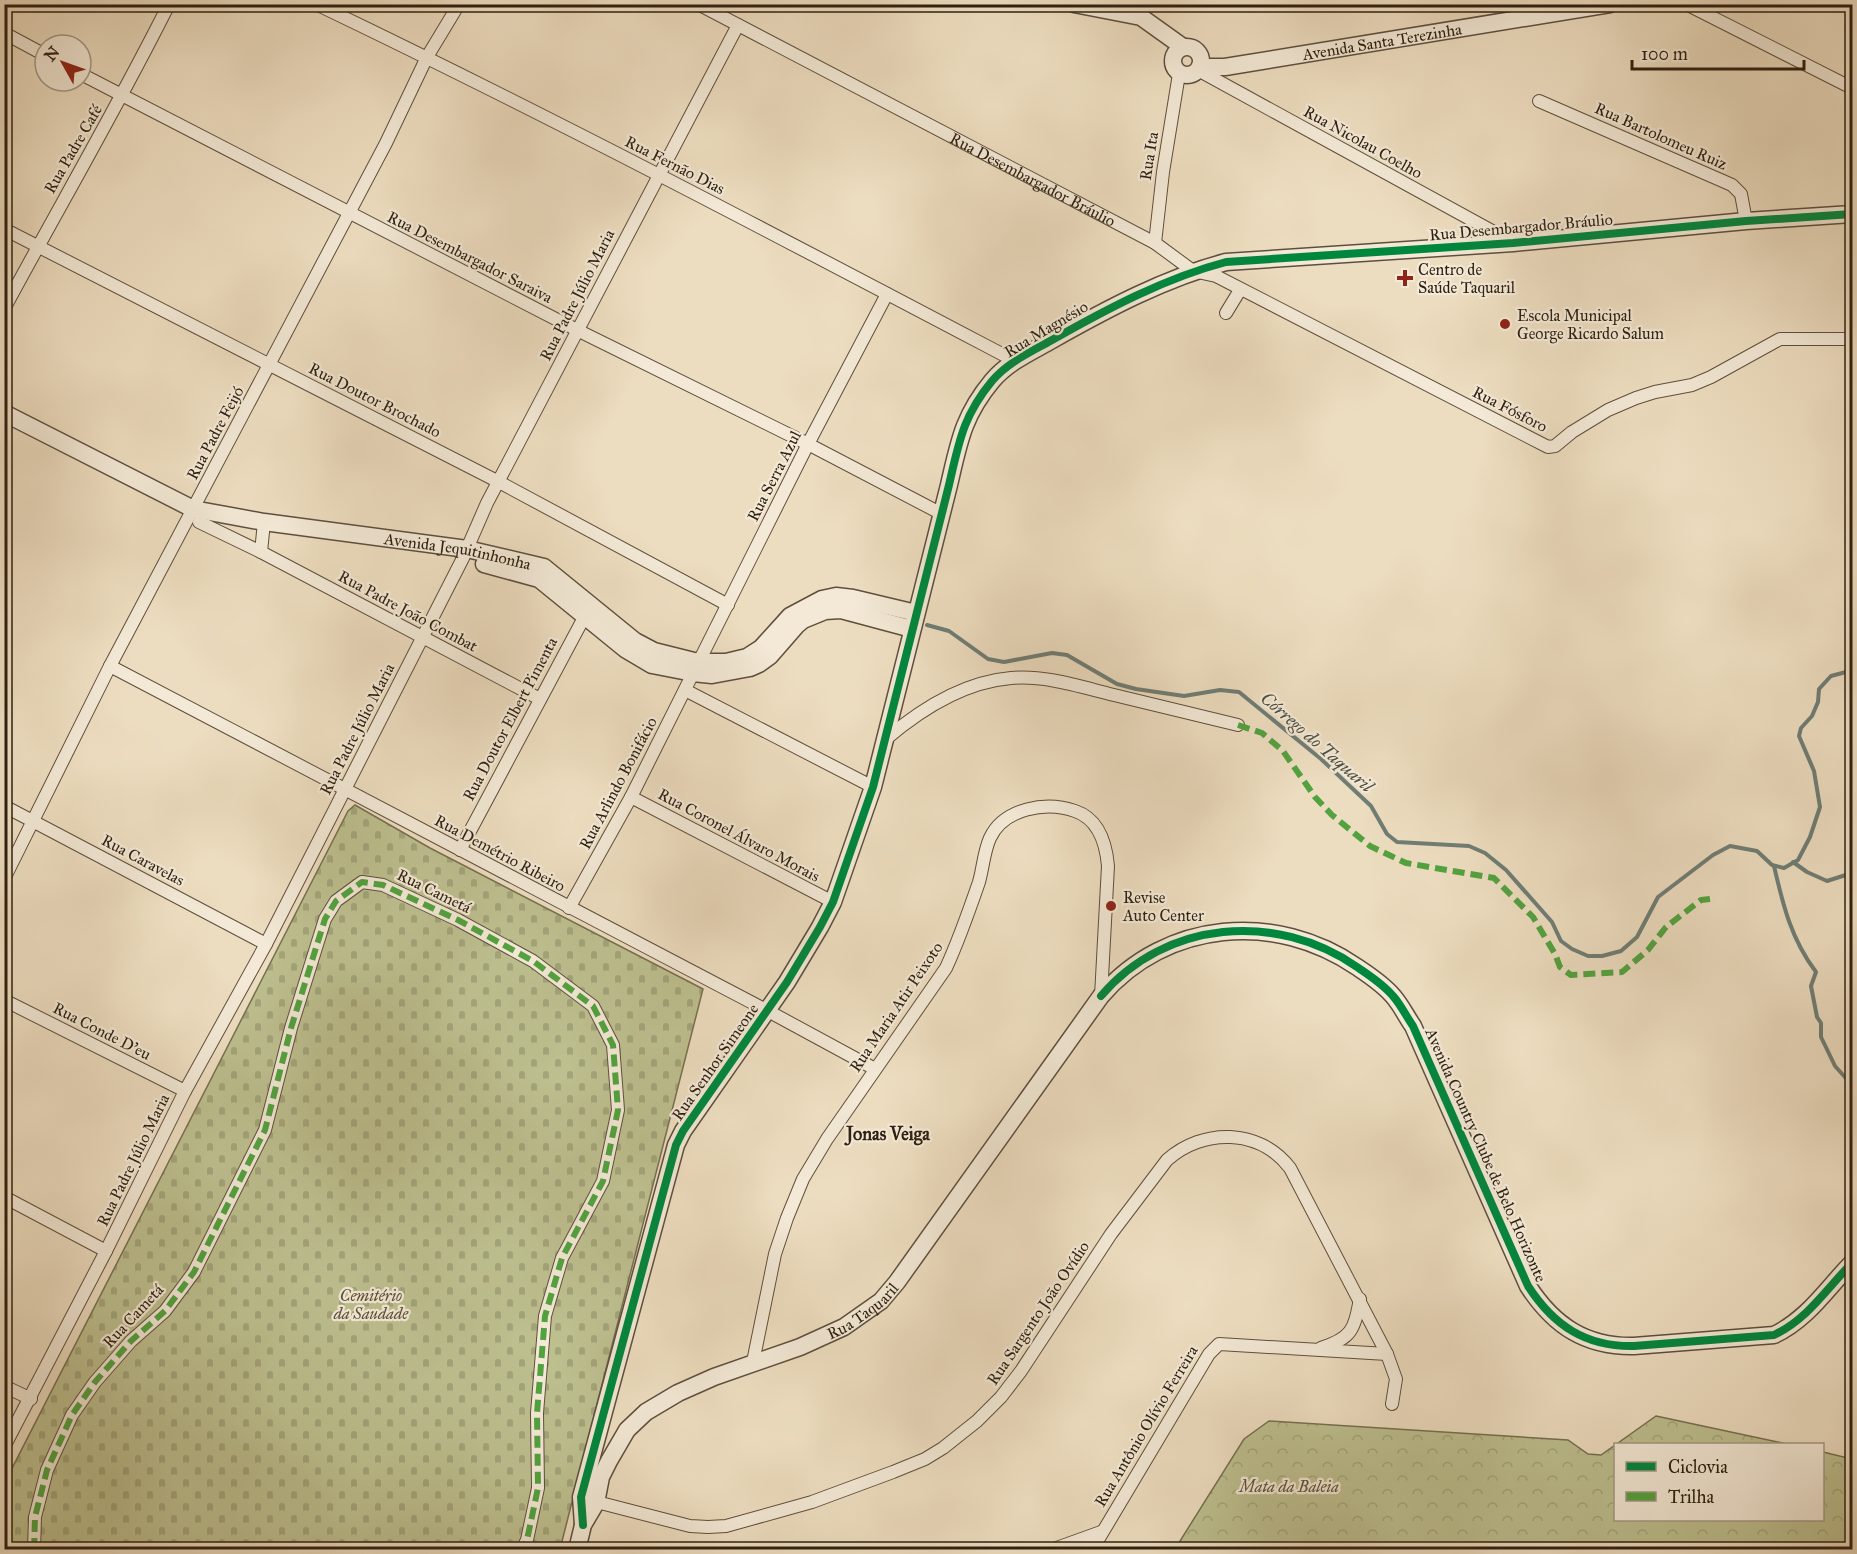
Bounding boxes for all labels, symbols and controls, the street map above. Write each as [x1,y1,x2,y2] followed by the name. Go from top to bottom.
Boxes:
[1300,19,1463,64] street label: Avenida Santa Terezinha
[33,33,93,93] north arrow
[1632,33,1804,71] scale bar
[40,42,64,65] text: N
[1641,43,1688,65] text: 100 m
[1592,98,1731,174] street label: Rua Bartolomeu Ruiz
[40,101,106,197] street label: Rua Padre Café
[1300,102,1426,182] street label: Rua Nicolau Coelho
[947,128,1119,230] street label: Rua Desembargador Bráulio
[1136,130,1162,182] street label: Rua Ita
[622,132,728,198] street label: Rua Fernão Dias
[384,207,556,308] street label: Rua Desembargador Saraiva
[1429,210,1614,245] street label: Rua Desembargador Bráulio
[536,226,619,364] street label: Rua Padre Júlio Maria
[1418,260,1516,298] place label: Centro de Saúde Taquaril
[1396,269,1414,287] marker: Centro de Saúde Taquaril
[1001,297,1092,362] street label: Rua Magnésio
[1517,306,1664,344] place label: Escola Municipal George Ricardo Salum
[1498,317,1512,331] marker: Escola Municipal George Ricardo Salum
[306,358,444,442] street label: Rua Doutor Brochado
[1469,382,1551,436] street label: Rua Fósforo
[182,383,248,483] street label: Rua Padre Feijó
[743,427,805,524] street label: Rua Serra Azul
[382,528,533,573] street label: Avenida Jequitinhonha
[335,566,481,657] street label: Rua Padre João Combat
[459,634,561,804] street label: Rua Doutor Elbert Pimenta
[316,660,399,798] street label: Rua Padre Júlio Maria
[1256,687,1379,798] water label: Córrego do Taquaril
[575,714,661,852] street label: Rua Arlindo Bonifácio
[655,783,824,886] street label: Rua Coronel Álvaro Morais
[431,810,569,896] street label: Rua Demétrio Ribeiro
[98,830,188,890] street label: Rua Caravelas
[394,865,474,917] street label: Rua Cametá
[1122,888,1204,925] place label: Revise Auto Center
[1104,899,1118,913] marker: Revise Auto Center
[845,938,947,1076] street label: Rua Maria Atir Peixoto
[50,998,155,1064] street label: Rua Conde D'eu
[668,1000,763,1124] street label: Rua Senhor Simeone
[1421,1024,1551,1285] street label: Avenida Country Clube de Belo Horizonte
[93,1091,174,1230] street label: Rua Padre Júlio Maria
[844,1123,930,1146] district label: Jonas Veiga
[983,1237,1094,1389] street label: Rua Sargento João Ovídio
[824,1278,902,1343] street label: Rua Taquaril
[99,1280,167,1352] street label: Rua Cametá
[333,1286,409,1323] park label: Cemitério da Saudade
[1090,1342,1202,1510] street label: Rua Antônio Olívio Ferreira
[1614,1443,1824,1521] legend
[1668,1456,1728,1478] text: Ciclovia
[1237,1477,1339,1496] park label: Mata da Baleia
[1668,1486,1714,1508] text: Trilha

